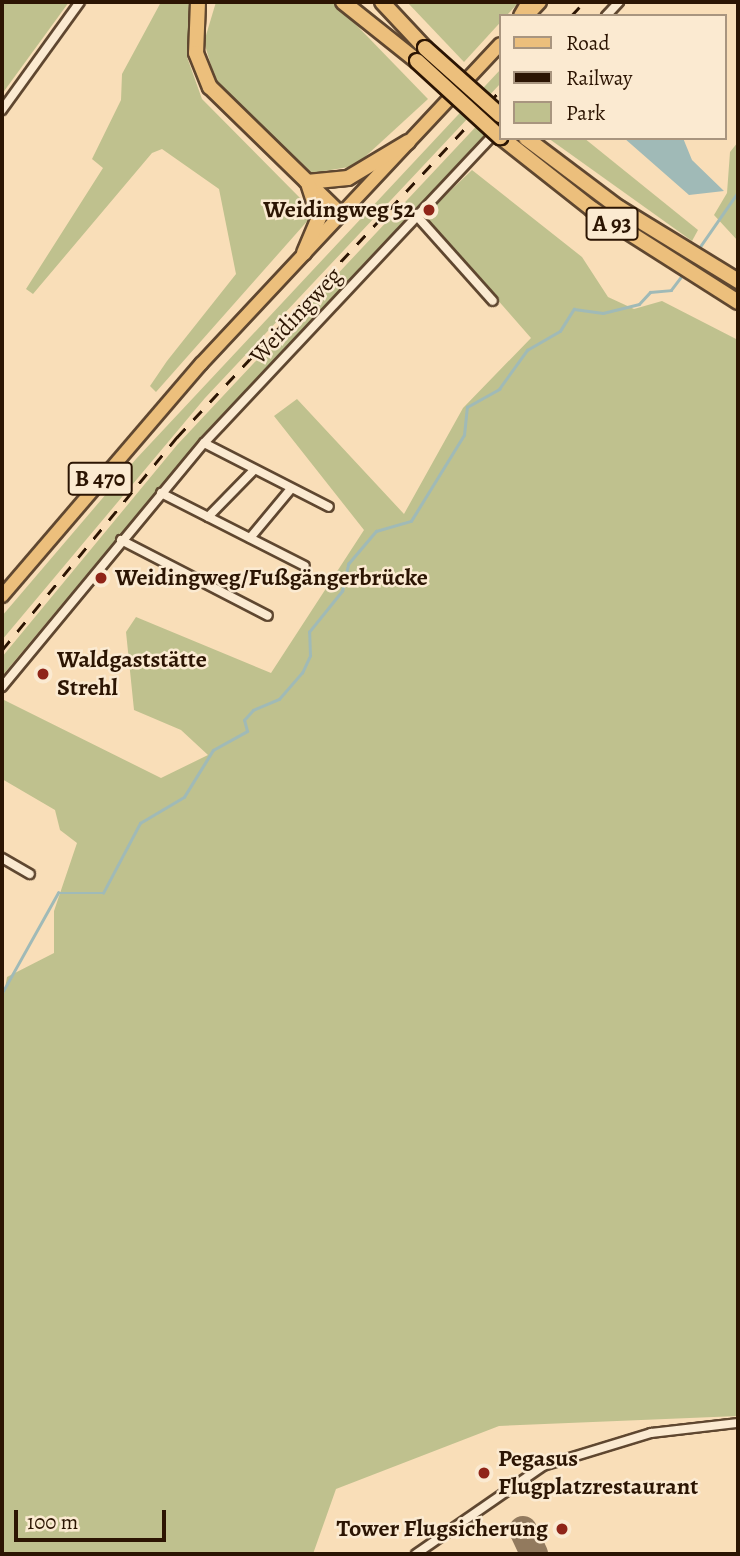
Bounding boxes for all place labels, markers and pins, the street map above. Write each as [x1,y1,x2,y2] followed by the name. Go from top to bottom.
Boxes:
[263,196,415,224] place label: Weidingweg 52
[421,202,437,218] marker: Weidingweg 52
[115,564,428,592] place label: Weidingweg/Fußgängerbrücke
[93,570,109,586] marker: Weidingweg/Fußgängerbrücke
[57,646,207,702] place label: Waldgaststätte Strehl
[35,666,51,682] marker: Waldgaststätte Strehl
[498,1445,698,1501] place label: Pegasus Flugplatzrestaurant
[476,1465,492,1481] marker: Pegasus Flugplatzrestaurant
[336,1515,548,1543] place label: Tower Flugsicherung
[554,1521,570,1537] marker: Tower Flugsicherung

